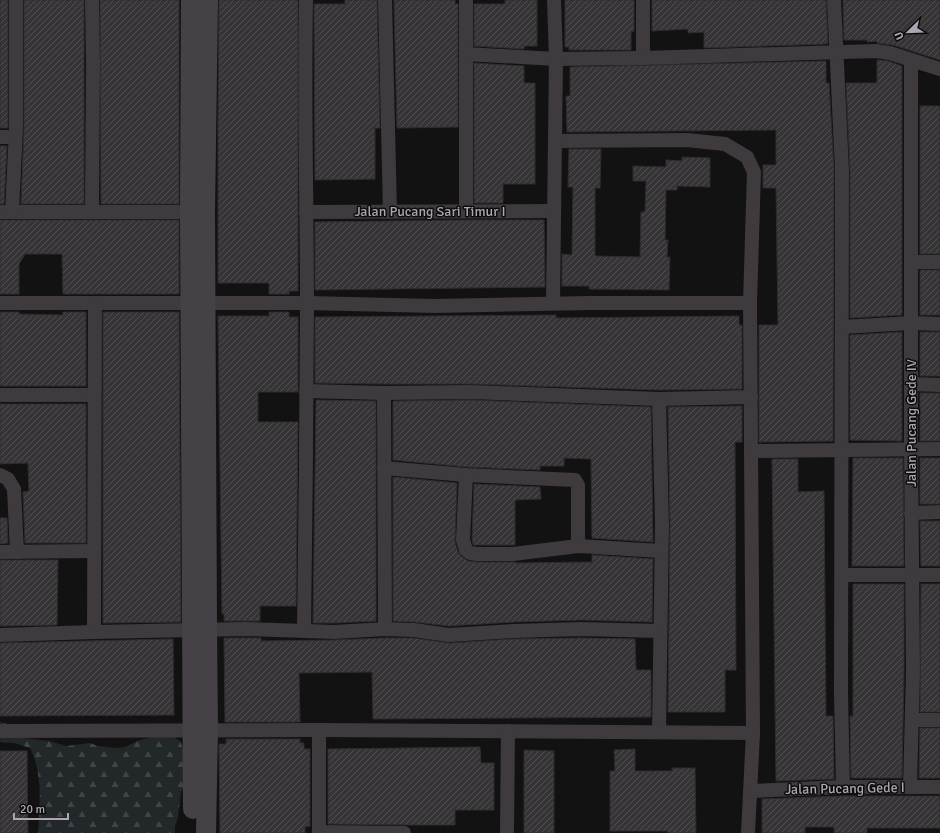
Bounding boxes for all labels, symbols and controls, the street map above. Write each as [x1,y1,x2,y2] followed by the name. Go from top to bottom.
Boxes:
[888,12,928,52] north arrow
[892,30,907,42] text: U
[354,203,506,220] street label: Jalan Pucang Sari Timur I
[903,359,920,487] street label: Jalan Pucang Gede IV
[785,779,905,798] street label: Jalan Pucang Gede I
[14,795,68,821] scale bar
[20,802,45,817] text: 20 m

